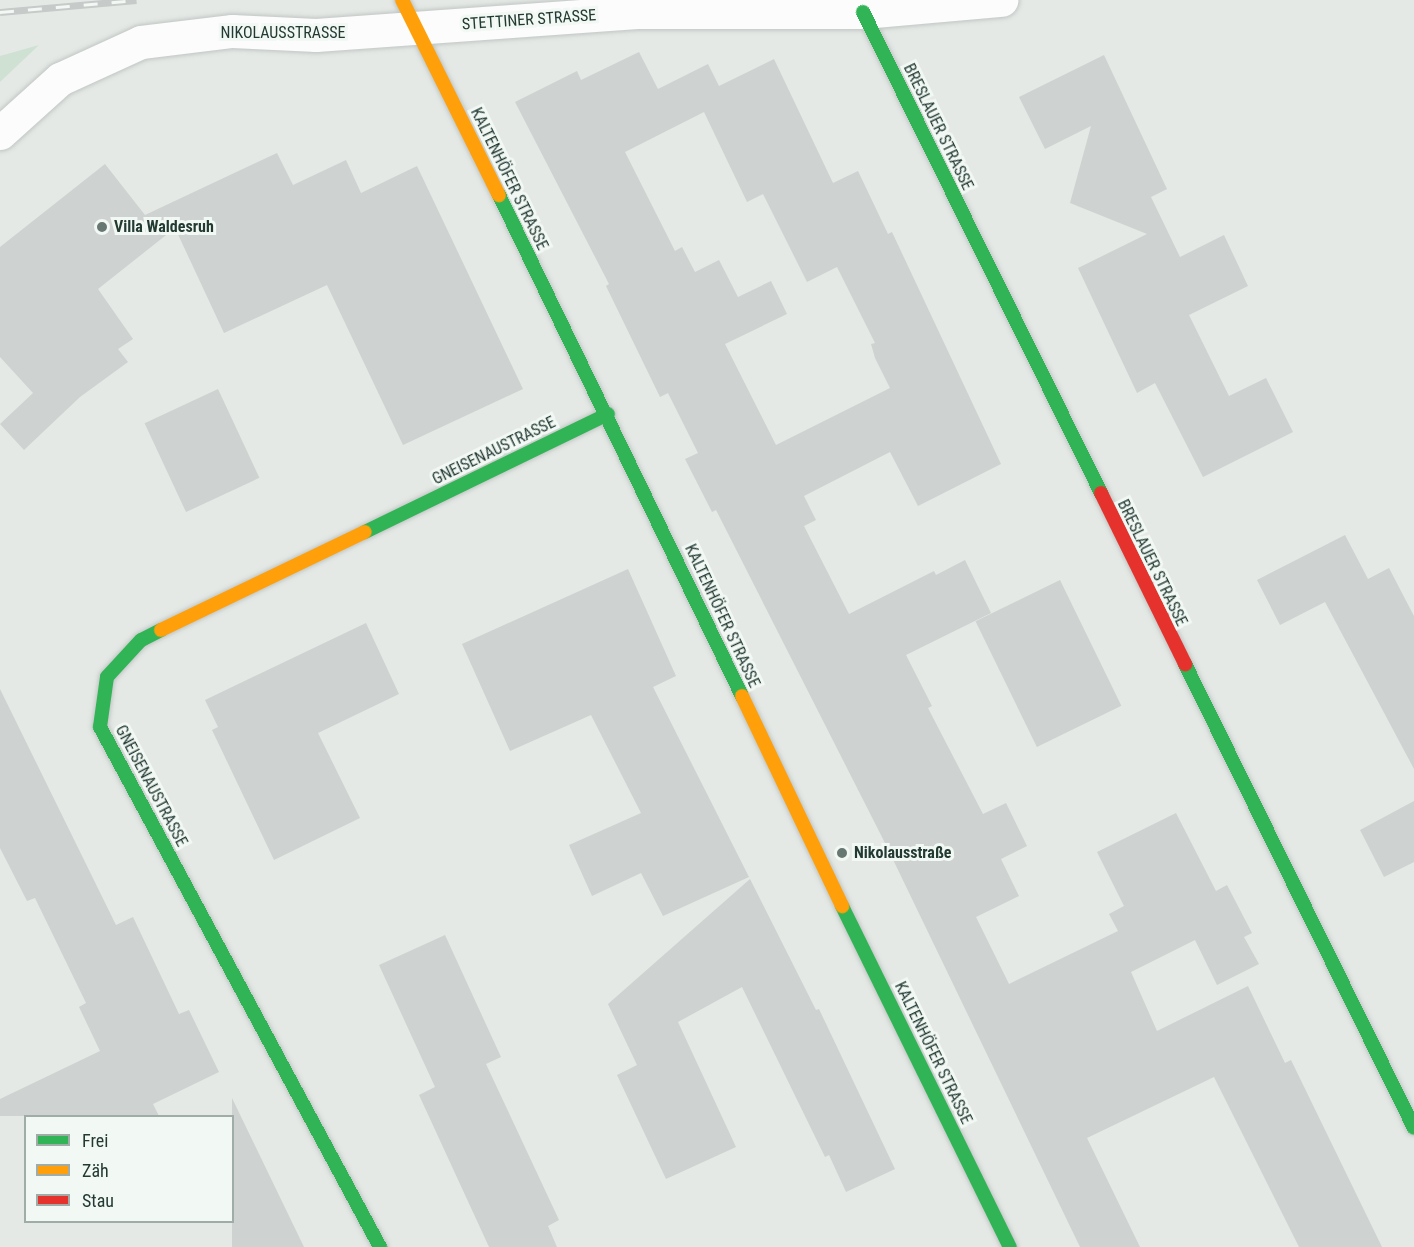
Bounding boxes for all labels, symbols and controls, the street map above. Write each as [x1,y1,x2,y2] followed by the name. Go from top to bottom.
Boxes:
[461,6,597,34] street label: STETTINER STRASSE
[220,23,346,43] street label: NIKOLAUSSTRASSE
[899,61,977,193] street label: BRESLAUER STRASSE
[466,105,552,253] street label: KALTENHÖFER STRASSE
[114,217,214,237] place label: Villa Waldesruh
[95,220,109,234] marker: Villa Waldesruh
[429,413,559,489] street label: GNEISENAUSTRASSE
[1113,497,1191,629] street label: BRESLAUER STRASSE
[680,541,764,691] street label: KALTENHÖFER STRASSE
[111,722,191,850] street label: GNEISENAUSTRASSE
[854,843,951,863] place label: Nikolausstraße
[835,846,849,860] marker: Nikolausstraße
[890,979,976,1127] street label: KALTENHÖFER STRASSE
[24,1115,234,1223] legend
[82,1130,108,1151] text: Frei
[82,1160,109,1181] text: Zäh
[82,1190,114,1211] text: Stau

